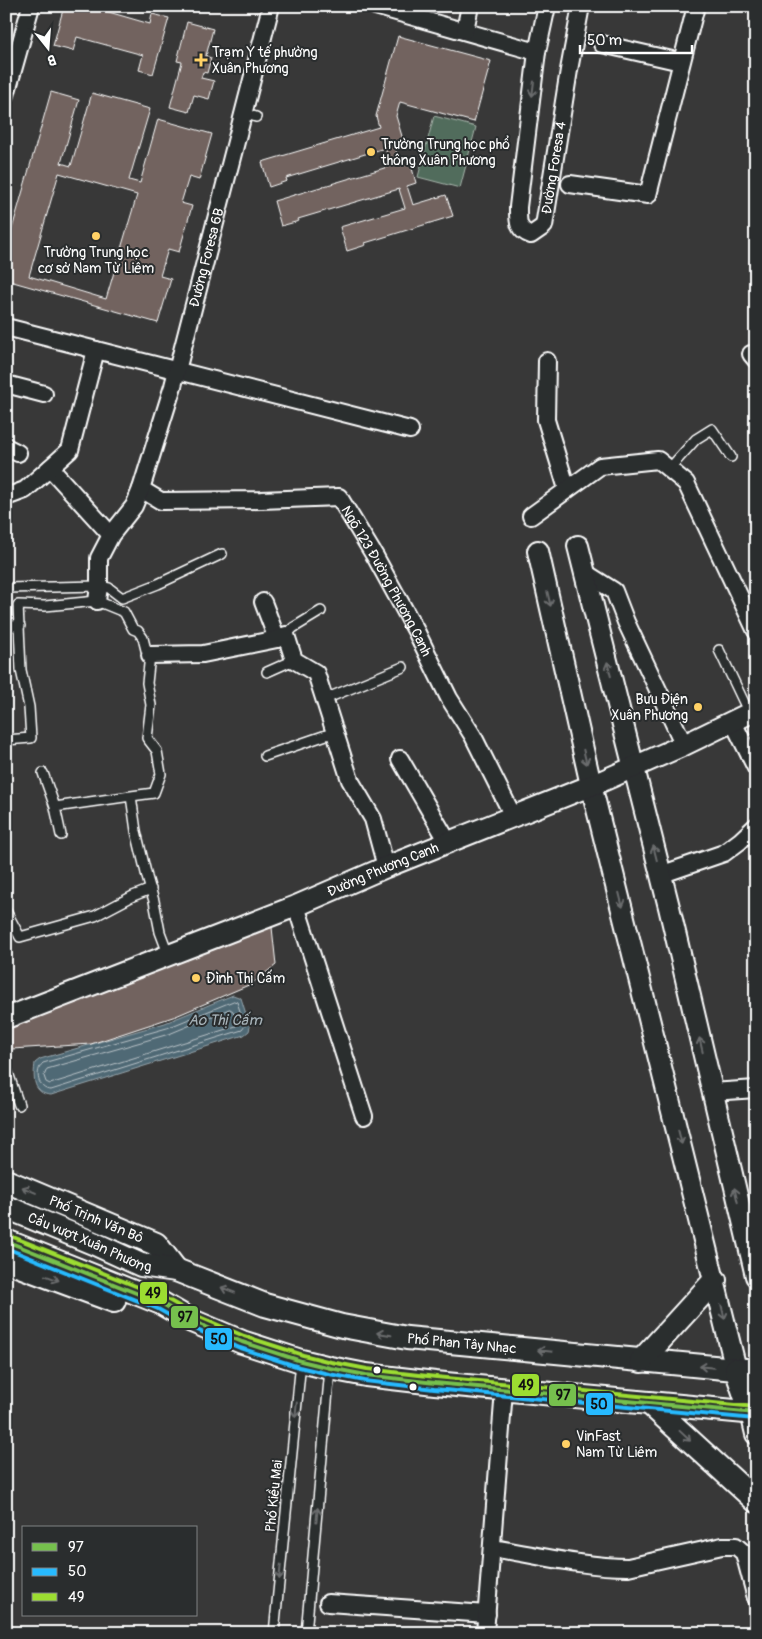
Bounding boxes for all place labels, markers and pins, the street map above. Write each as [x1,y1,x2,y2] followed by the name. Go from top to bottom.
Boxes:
[212,44,317,77] place label: Trạm Y tế phường Xuân Phương
[194,53,208,67] marker: Trạm Y tế phường Xuân Phương
[380,135,510,169] place label: Trường Trung học phổ thông Xuân Phương
[365,146,377,158] marker: Trường Trung học phổ thông Xuân Phương
[90,230,102,242] marker: Trường Trung học cơ sở Nam Từ Liêm
[38,244,154,277] place label: Trường Trung học cơ sở Nam Từ Liêm
[611,691,688,724] place label: Bưu Điện Xuân Phương
[692,701,704,713] marker: Bưu Điện Xuân Phương
[206,969,285,987] place label: Đình Thị Cấm
[190,972,202,984] marker: Đình Thị Cấm
[372,1365,382,1375] unlabelled marker
[408,1382,418,1392] unlabelled marker
[576,1428,657,1461] place label: VinFast Nam Từ Liêm
[560,1438,572,1450] marker: VinFast Nam Từ Liêm

